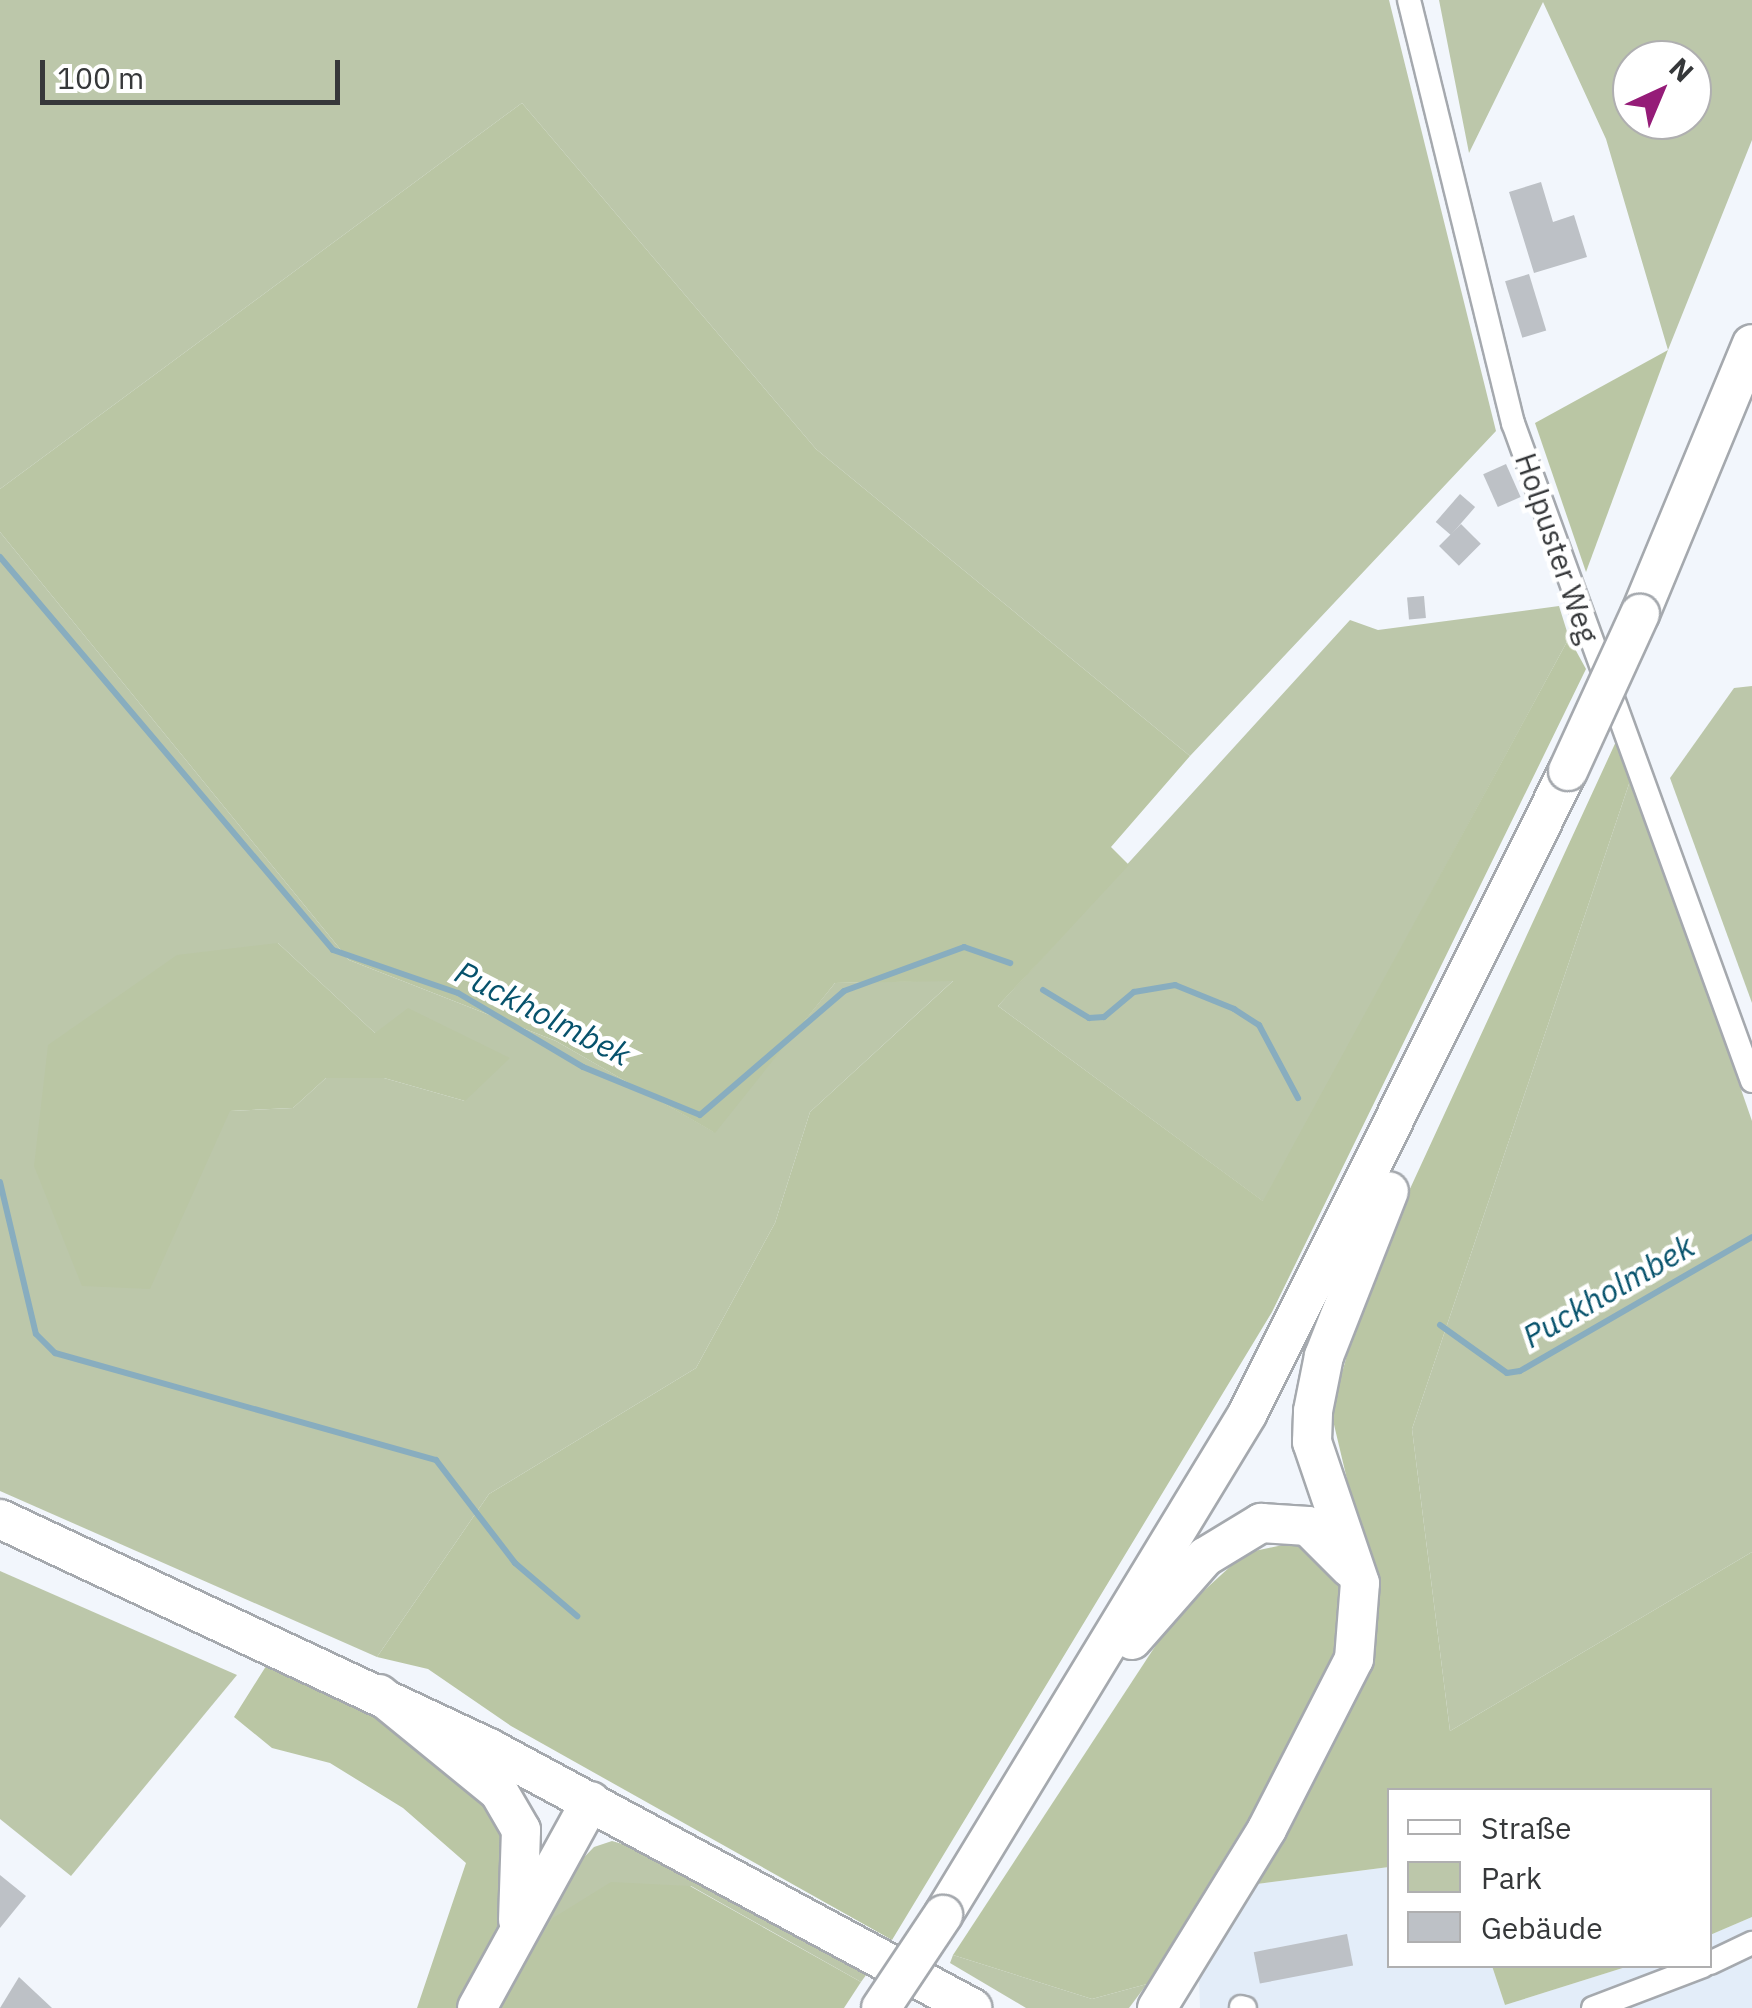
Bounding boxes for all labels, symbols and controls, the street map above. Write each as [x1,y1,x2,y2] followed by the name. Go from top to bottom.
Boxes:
[45,40,345,102] scale bar
[1612,40,1712,140] north arrow
[1662,49,1702,90] text: N
[57,58,144,97] text: 100 m
[1508,448,1606,648] street label: Holpuster Weg
[449,952,637,1074] water label: Puckholmbek
[1515,1226,1701,1356] water label: Puckholmbek
[1387,1788,1712,1968] legend
[1481,1808,1572,1847] text: Straße
[1481,1858,1542,1897] text: Park
[1481,1908,1603,1947] text: Gebäude

